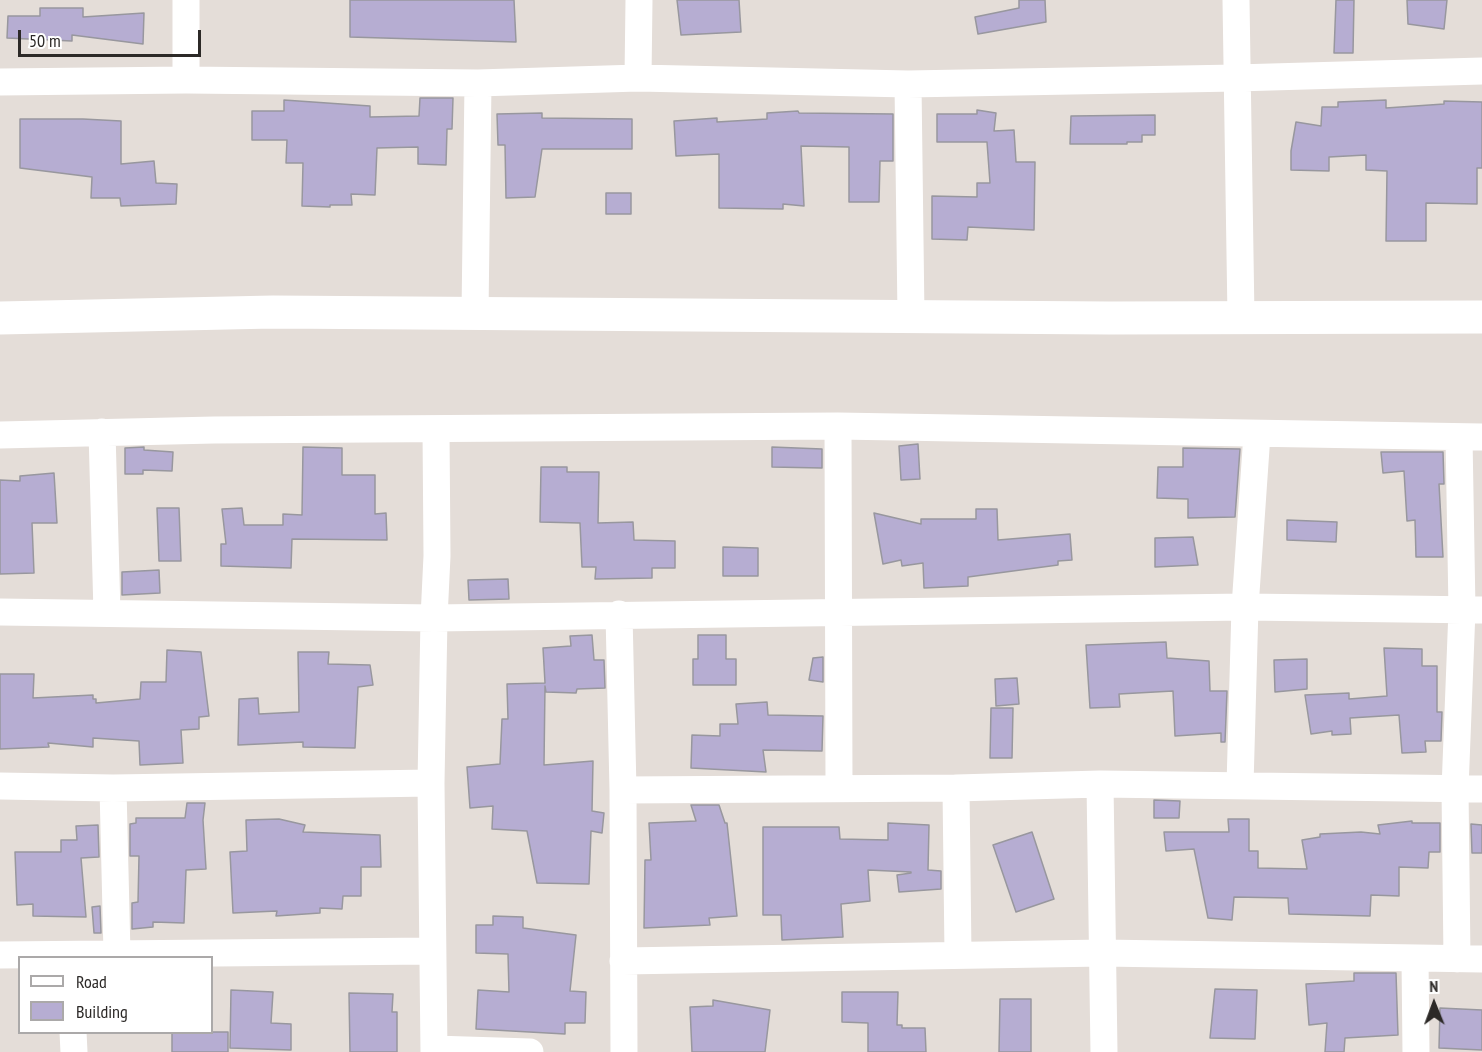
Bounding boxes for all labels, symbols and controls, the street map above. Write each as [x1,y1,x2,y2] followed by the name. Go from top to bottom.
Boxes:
[21,18,204,56] scale bar
[29,29,61,52] text: 50 m
[18,956,213,1034] legend
[76,970,107,993] text: Road
[1404,974,1464,1034] north arrow
[1429,976,1438,996] text: N
[76,1000,128,1023] text: Building

